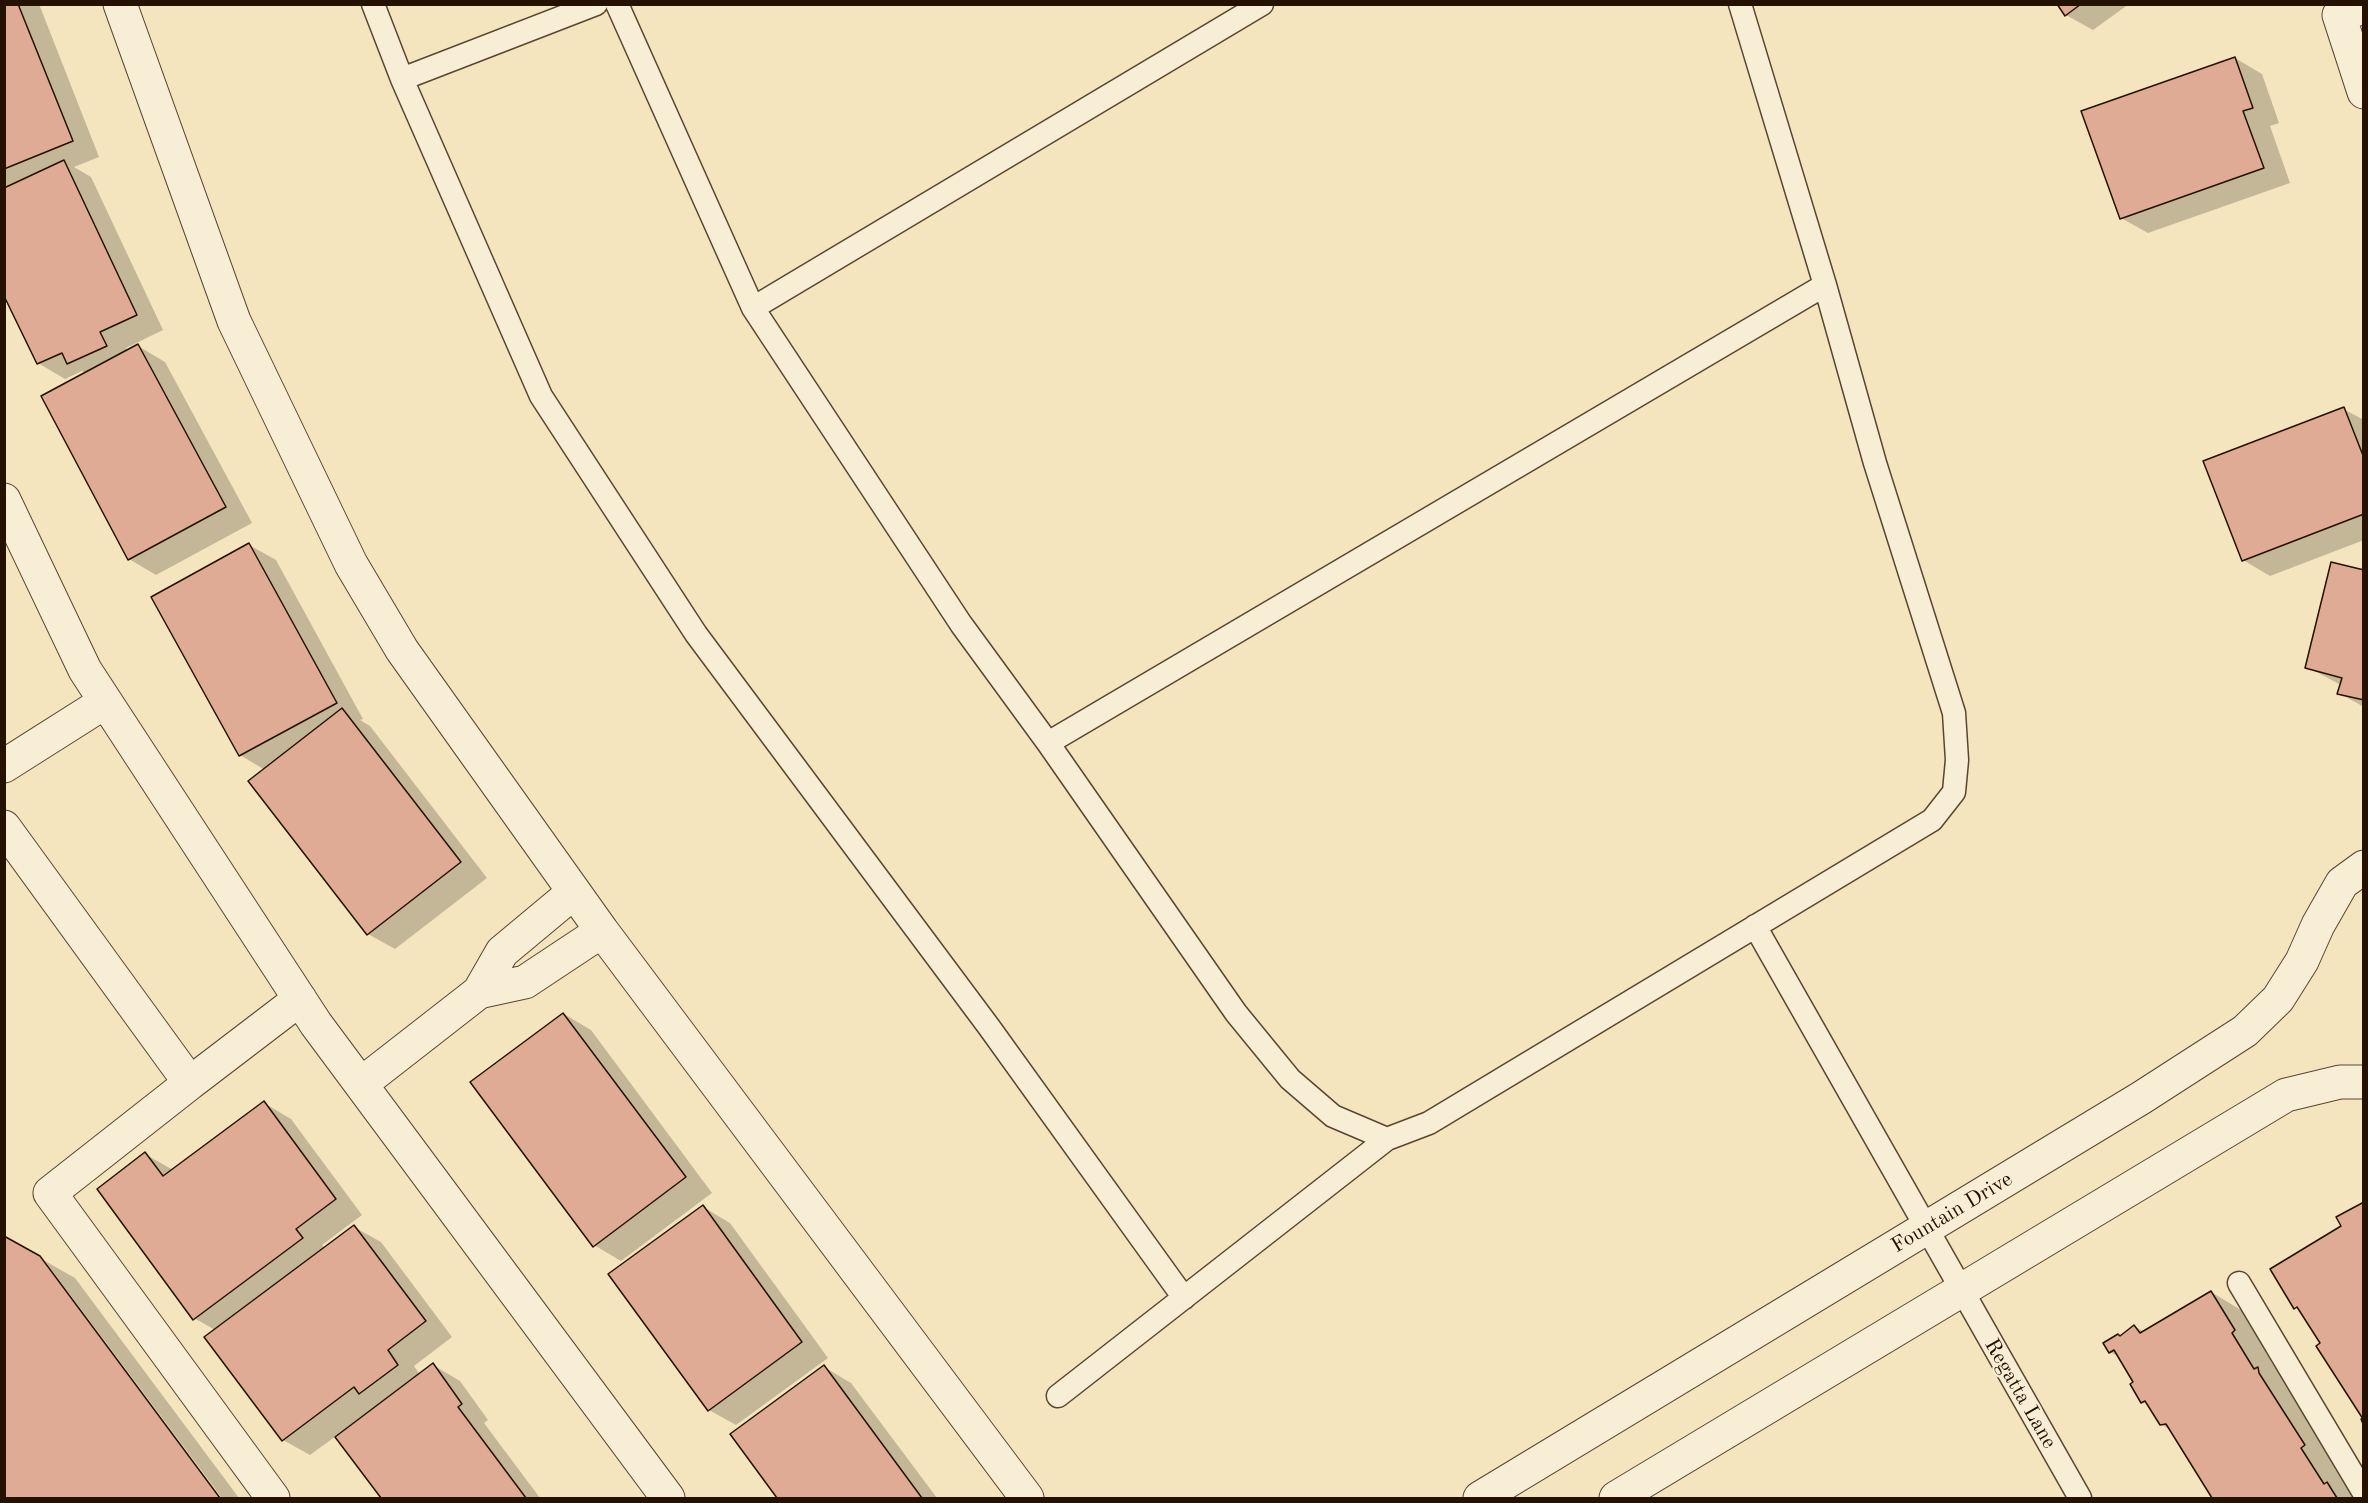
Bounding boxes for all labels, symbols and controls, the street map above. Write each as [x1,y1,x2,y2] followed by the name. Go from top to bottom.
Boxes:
[1887,1167,2017,1259] street label: Fountain Drive
[1978,1335,2062,1453] street label: Regatta Lane

